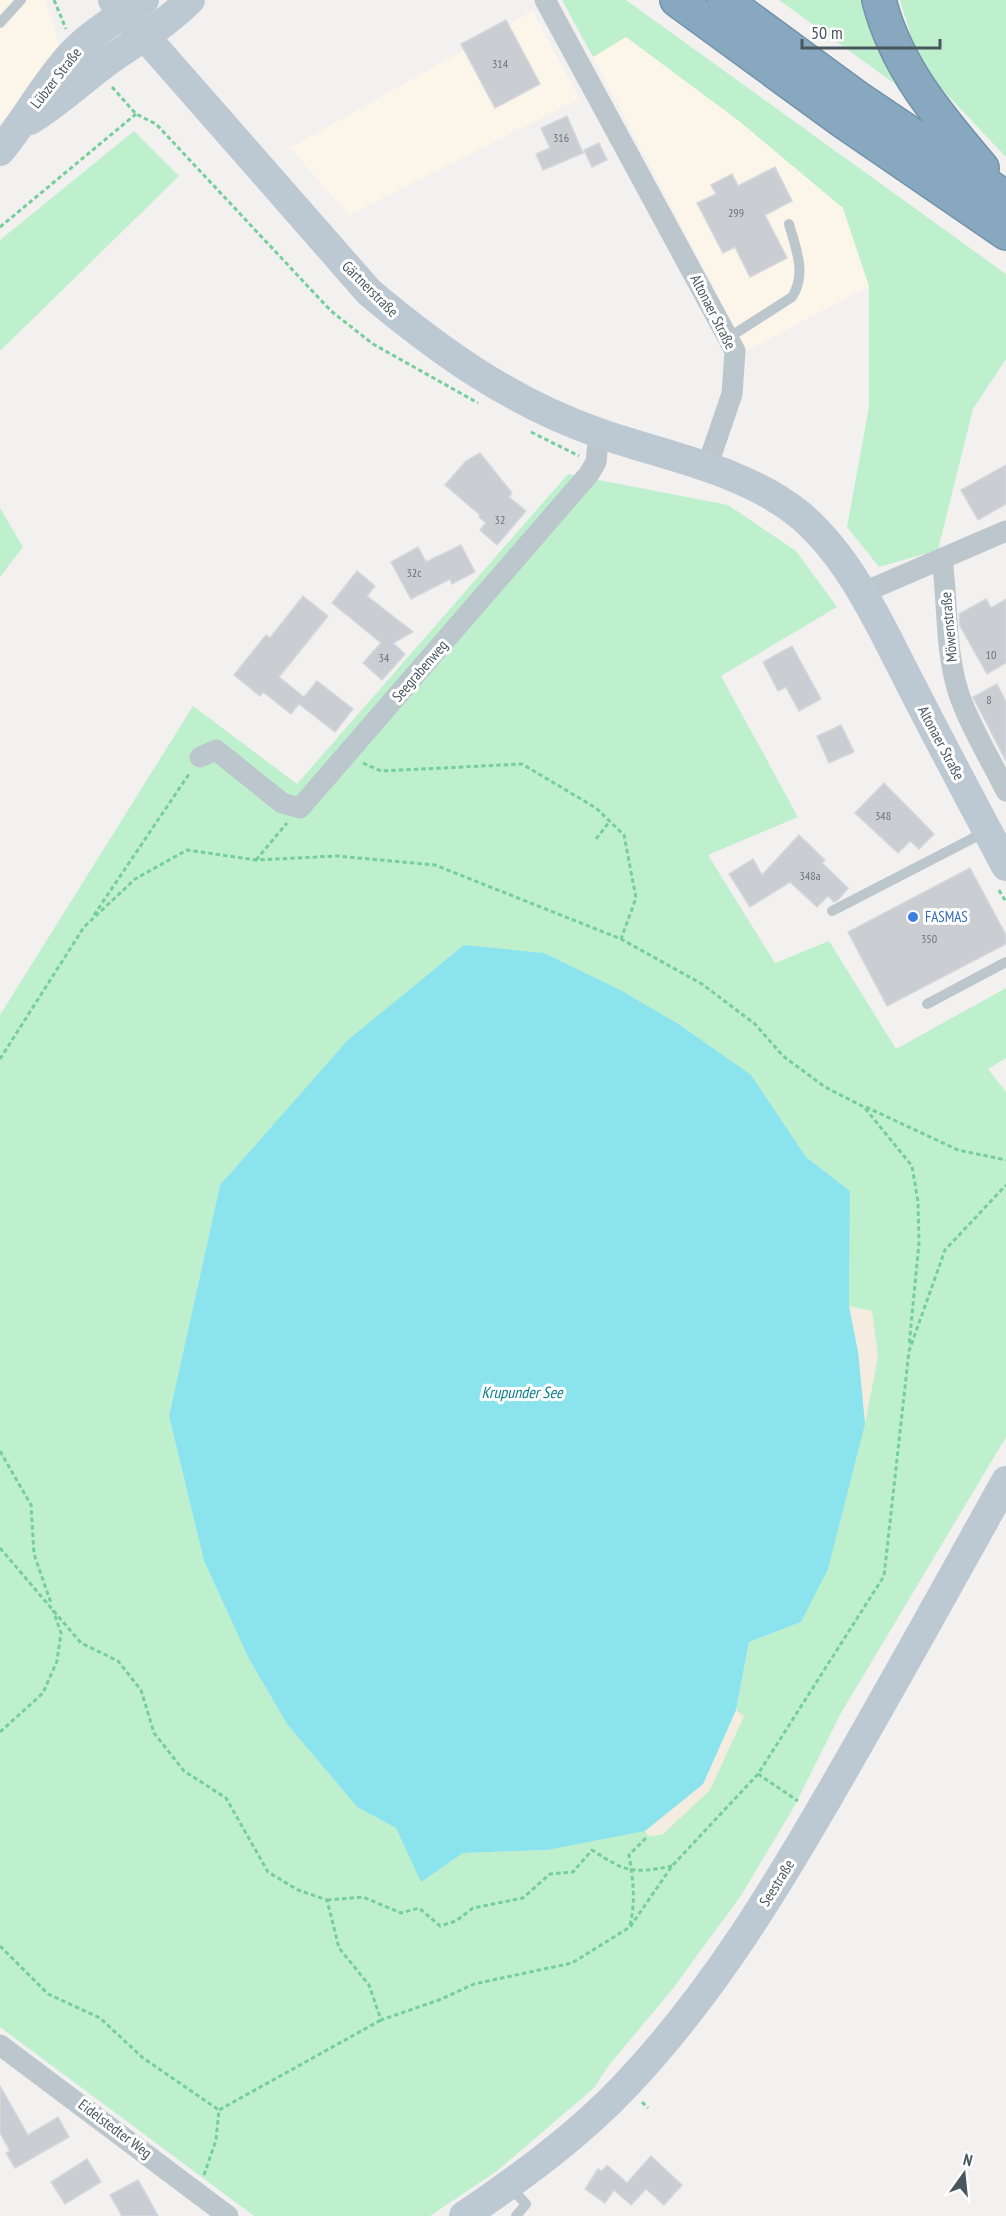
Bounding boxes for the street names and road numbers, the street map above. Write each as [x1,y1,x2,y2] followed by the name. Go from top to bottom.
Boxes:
[26,43,85,112] street label: Lübzer Straße
[338,257,402,321] street label: Gärtnerstraße
[687,271,740,352] street label: Altonaer Straße
[936,591,961,663] street label: Möwenstraße
[388,636,452,705] street label: Seegrabenweg
[914,702,969,783] street label: Altonaer Straße
[755,1856,798,1910] street label: Seestraße
[75,2095,156,2162] street label: Eidelstedter Weg

